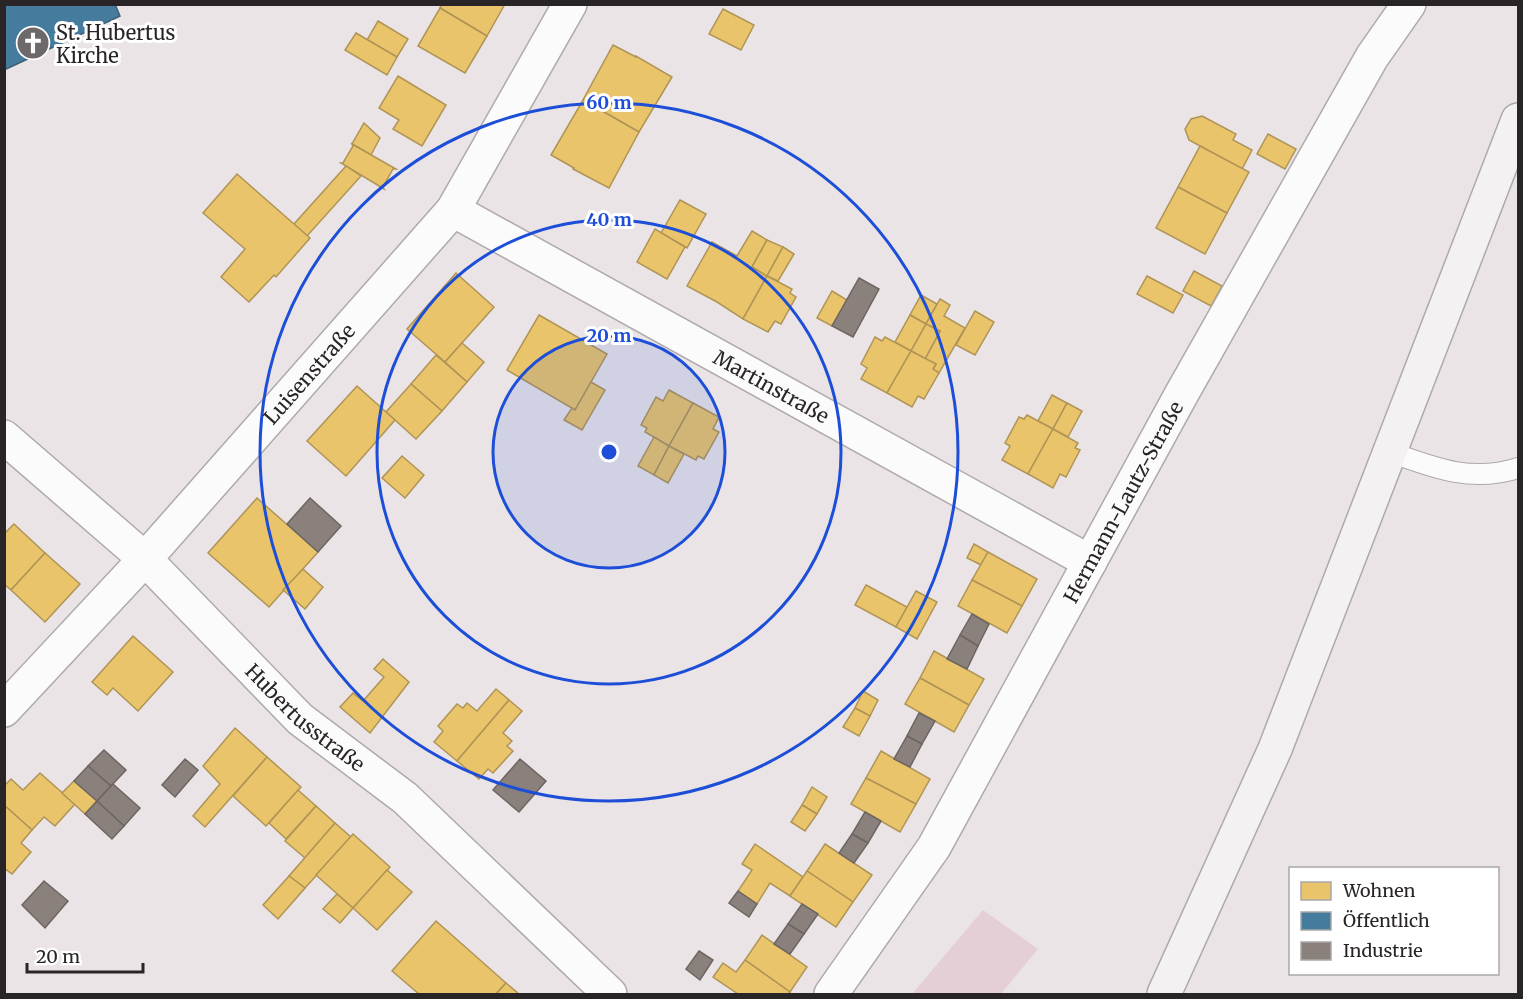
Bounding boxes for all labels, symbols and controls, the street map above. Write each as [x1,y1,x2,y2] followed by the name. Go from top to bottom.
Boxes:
[56,20,175,68] place label: St. Hubertus Kirche
[15,25,51,61] church icon: St. Hubertus Kirche
[586,91,632,114] text: 60 m
[586,208,632,231] text: 40 m
[258,318,360,429] street label: Luisenstraße
[587,324,631,347] text: 20 m
[709,344,834,428] street label: Martinstraße
[1057,396,1188,607] street label: Hermann-Lautz-Straße
[599,442,619,462] centre of rings
[240,658,370,776] street label: Hubertusstraße
[1289,867,1499,975] legend
[1342,879,1416,902] text: Wohnen
[1343,909,1430,932] text: Öffentlich
[27,936,142,974] scale bar
[1343,939,1423,962] text: Industrie
[36,945,80,968] text: 20 m

